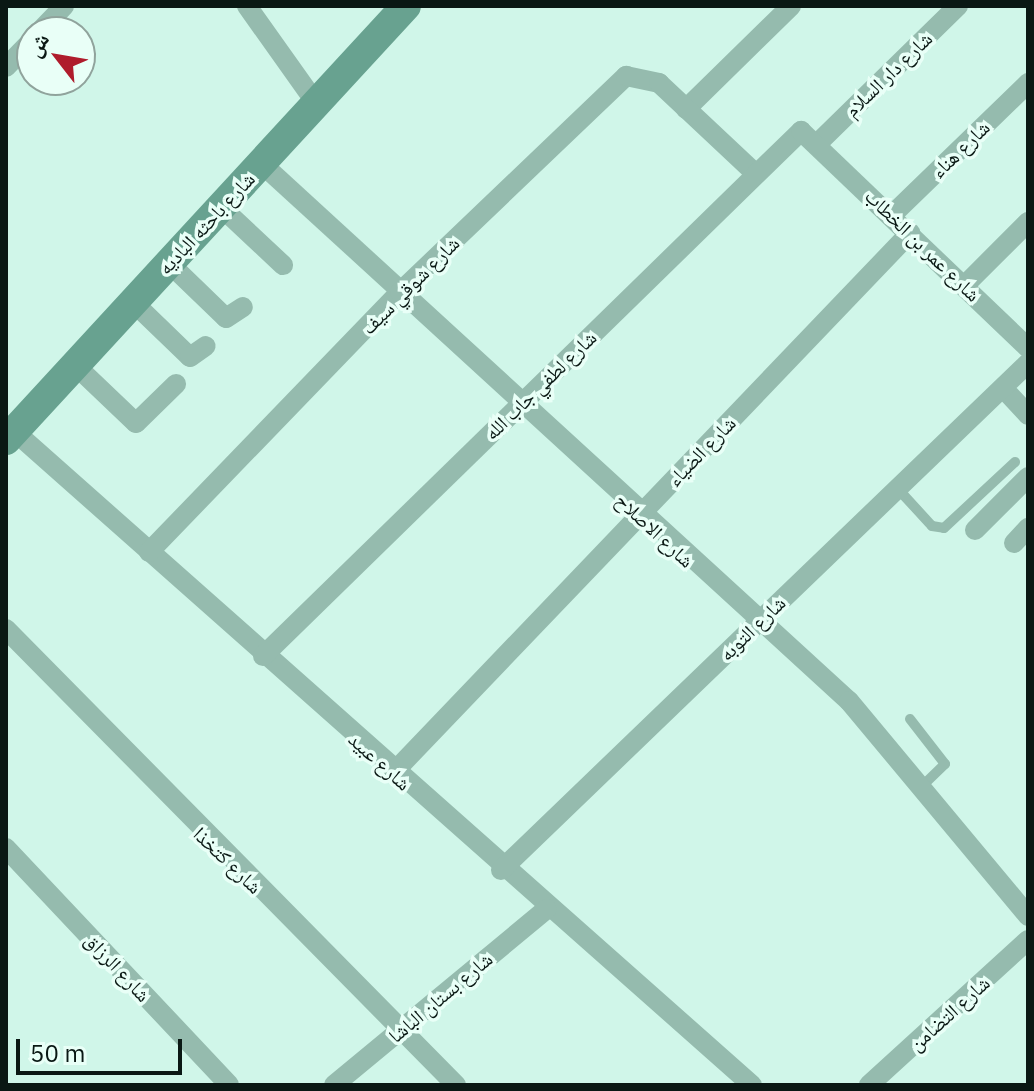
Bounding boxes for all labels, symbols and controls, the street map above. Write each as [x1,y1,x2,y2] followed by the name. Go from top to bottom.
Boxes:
[16,16,96,96] north arrow
[839,26,937,122] street label: شارع دار السلام
[18,27,55,62] text: ش
[926,115,994,183] street label: شارع هناء
[153,167,259,279] street label: شارع باحثه الباديه
[860,184,986,306] street label: شارع عمر بن الخطاب
[356,231,464,339] street label: شارع شوقي سيف
[479,325,601,445] street label: شارع لطفي جاب الله
[662,411,740,491] street label: شارع الضياء
[611,488,699,572] street label: شارع الاصلاح
[714,591,790,665] street label: شارع التوبه
[344,727,416,795] street label: شارع عبيد
[189,822,267,898] street label: شارع كتخذا
[80,928,156,1006] street label: شارع الرزاق
[383,947,497,1047] street label: شارع بستان الباشا
[904,970,994,1056] street label: شارع التضامن
[20,1023,186,1073] scale bar
[30,1037,85,1069] text: 50 m

